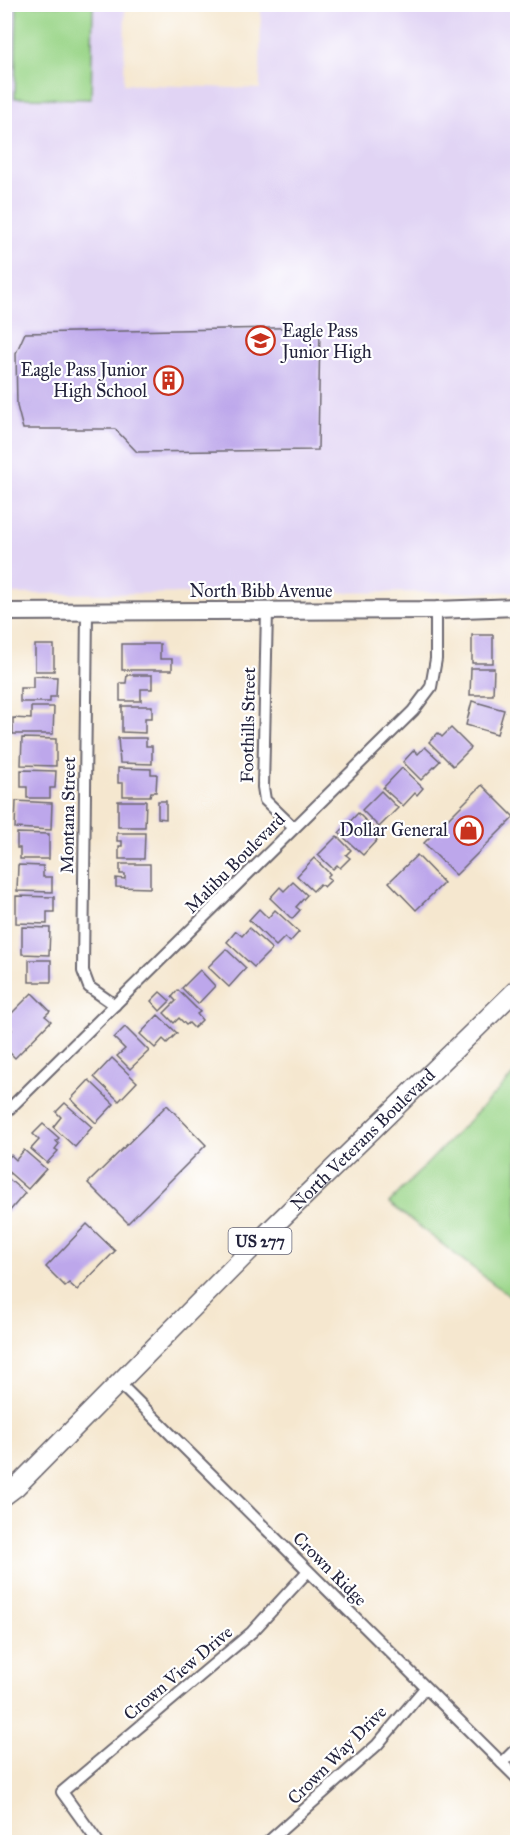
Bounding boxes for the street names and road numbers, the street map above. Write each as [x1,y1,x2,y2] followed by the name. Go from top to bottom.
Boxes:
[189,580,333,602] street label: North Bibb Avenue
[236,666,260,783] street label: Foothills Street
[56,756,80,874] street label: Montana Street
[180,808,290,918] street label: Malibu Boulevard
[286,1064,440,1215] street label: North Veterans Boulevard
[228,1228,292,1254] road number: US 277
[288,1527,372,1611] street label: Crown Ridge
[119,1621,237,1725] street label: Crown View Drive
[283,1701,391,1809] street label: Crown Way Drive

